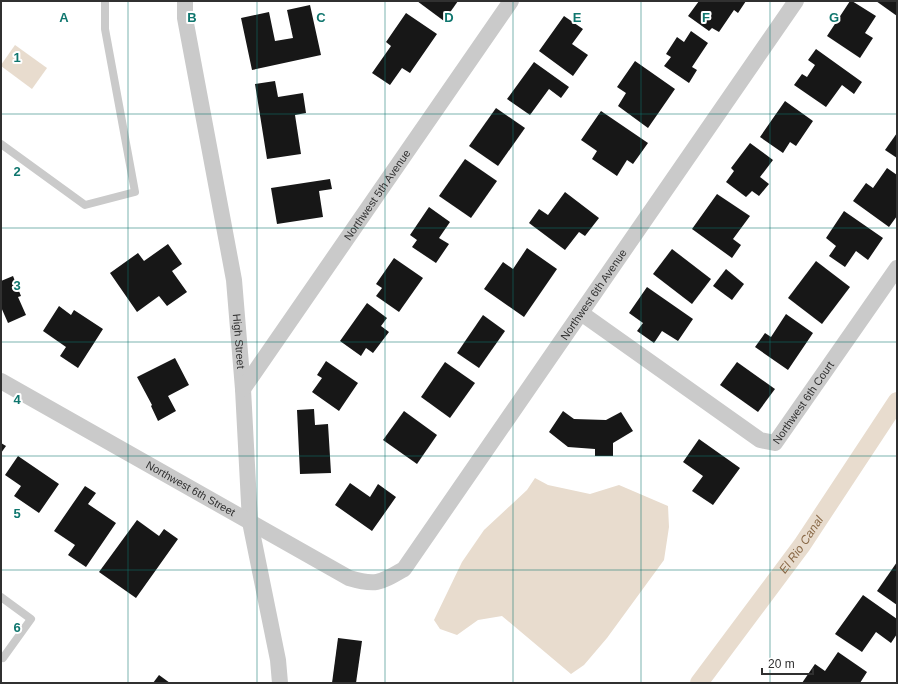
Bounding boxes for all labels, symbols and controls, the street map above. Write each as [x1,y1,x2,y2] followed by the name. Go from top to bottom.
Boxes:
[59,10,69,25] text: A
[187,10,197,25] text: B
[316,10,326,25] text: C
[444,10,454,25] text: D
[573,10,582,25] text: E
[702,10,710,25] text: F
[829,10,839,25] text: G
[13,50,21,65] text: 1
[342,147,413,242] street label: Northwest 5th Avenue
[13,164,21,179] text: 2
[558,247,629,342] street label: Northwest 6th Avenue
[13,278,21,293] text: 3
[231,313,247,369] street label: High Street
[770,359,836,446] street label: Northwest 6th Court
[13,392,21,407] text: 4
[144,458,237,518] street label: Northwest 6th Street
[13,506,21,521] text: 5
[776,513,826,576] water label: El Rio Canal
[13,620,21,635] text: 6
[762,650,813,676] scale bar
[768,657,795,671] text: 20 m

